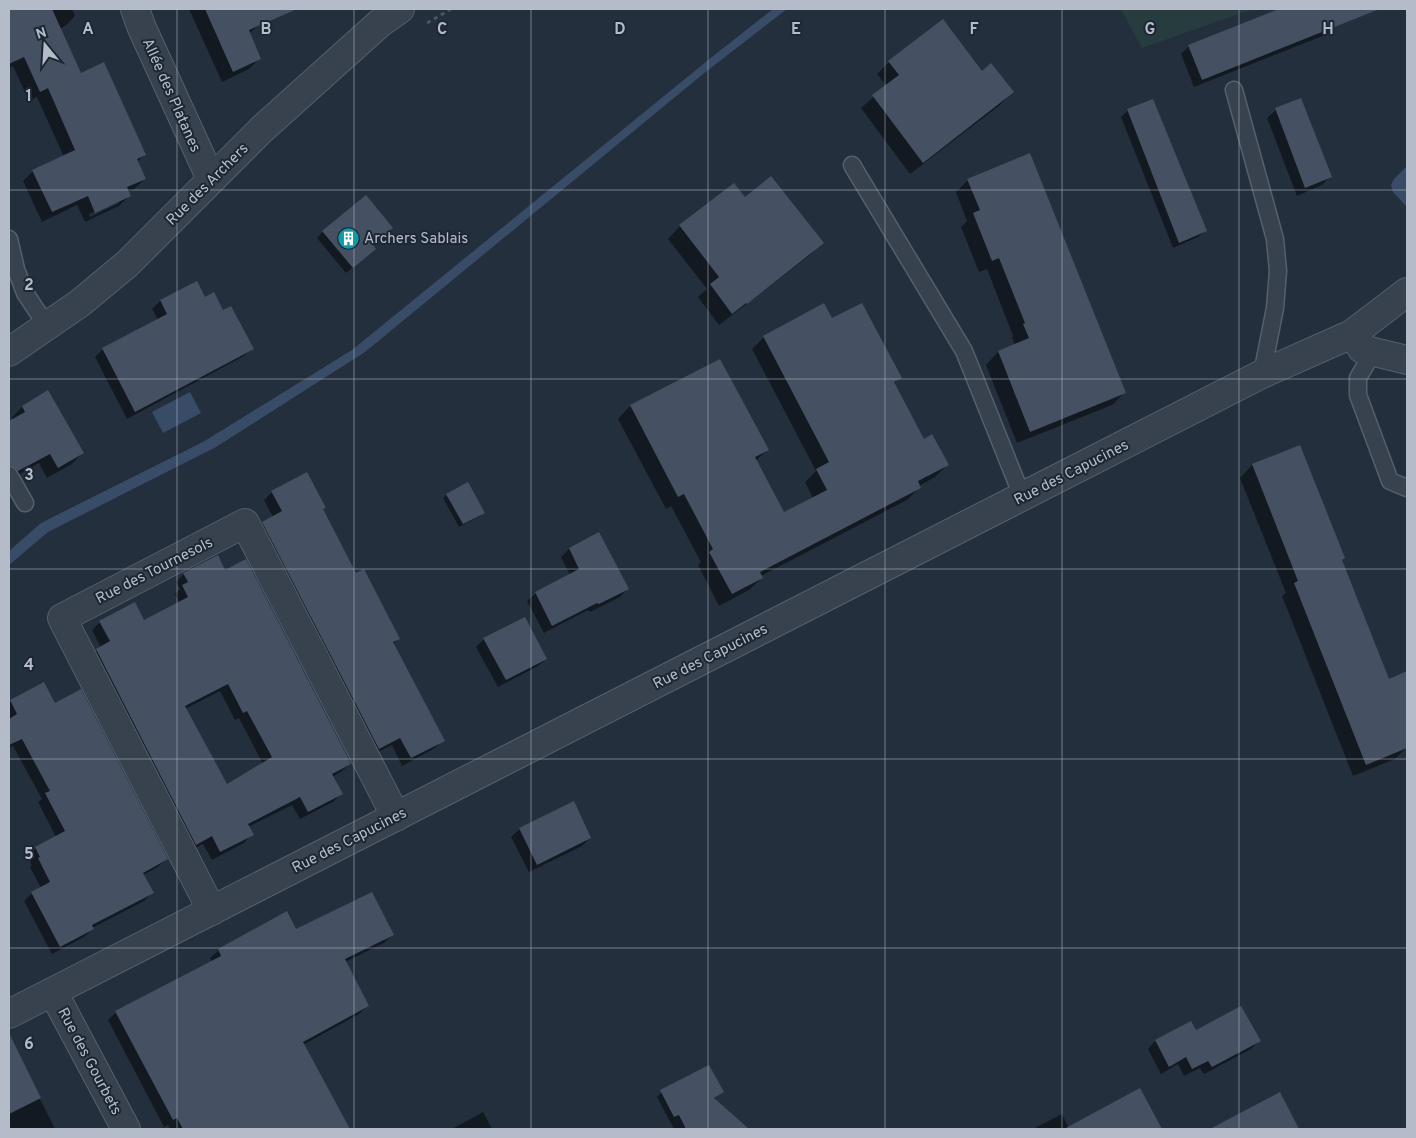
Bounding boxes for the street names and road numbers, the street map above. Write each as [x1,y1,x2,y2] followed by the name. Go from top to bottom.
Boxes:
[137,36,204,156] street label: Allée des Platanes
[163,140,253,230] street label: Rue des Archers
[1011,436,1132,510] street label: Rue des Capucines
[93,534,216,609] street label: Rue des Tournesols
[650,620,771,694] street label: Rue des Capucines
[289,804,410,878] street label: Rue des Capucines
[52,1005,125,1119] street label: Rue des Gourbets

